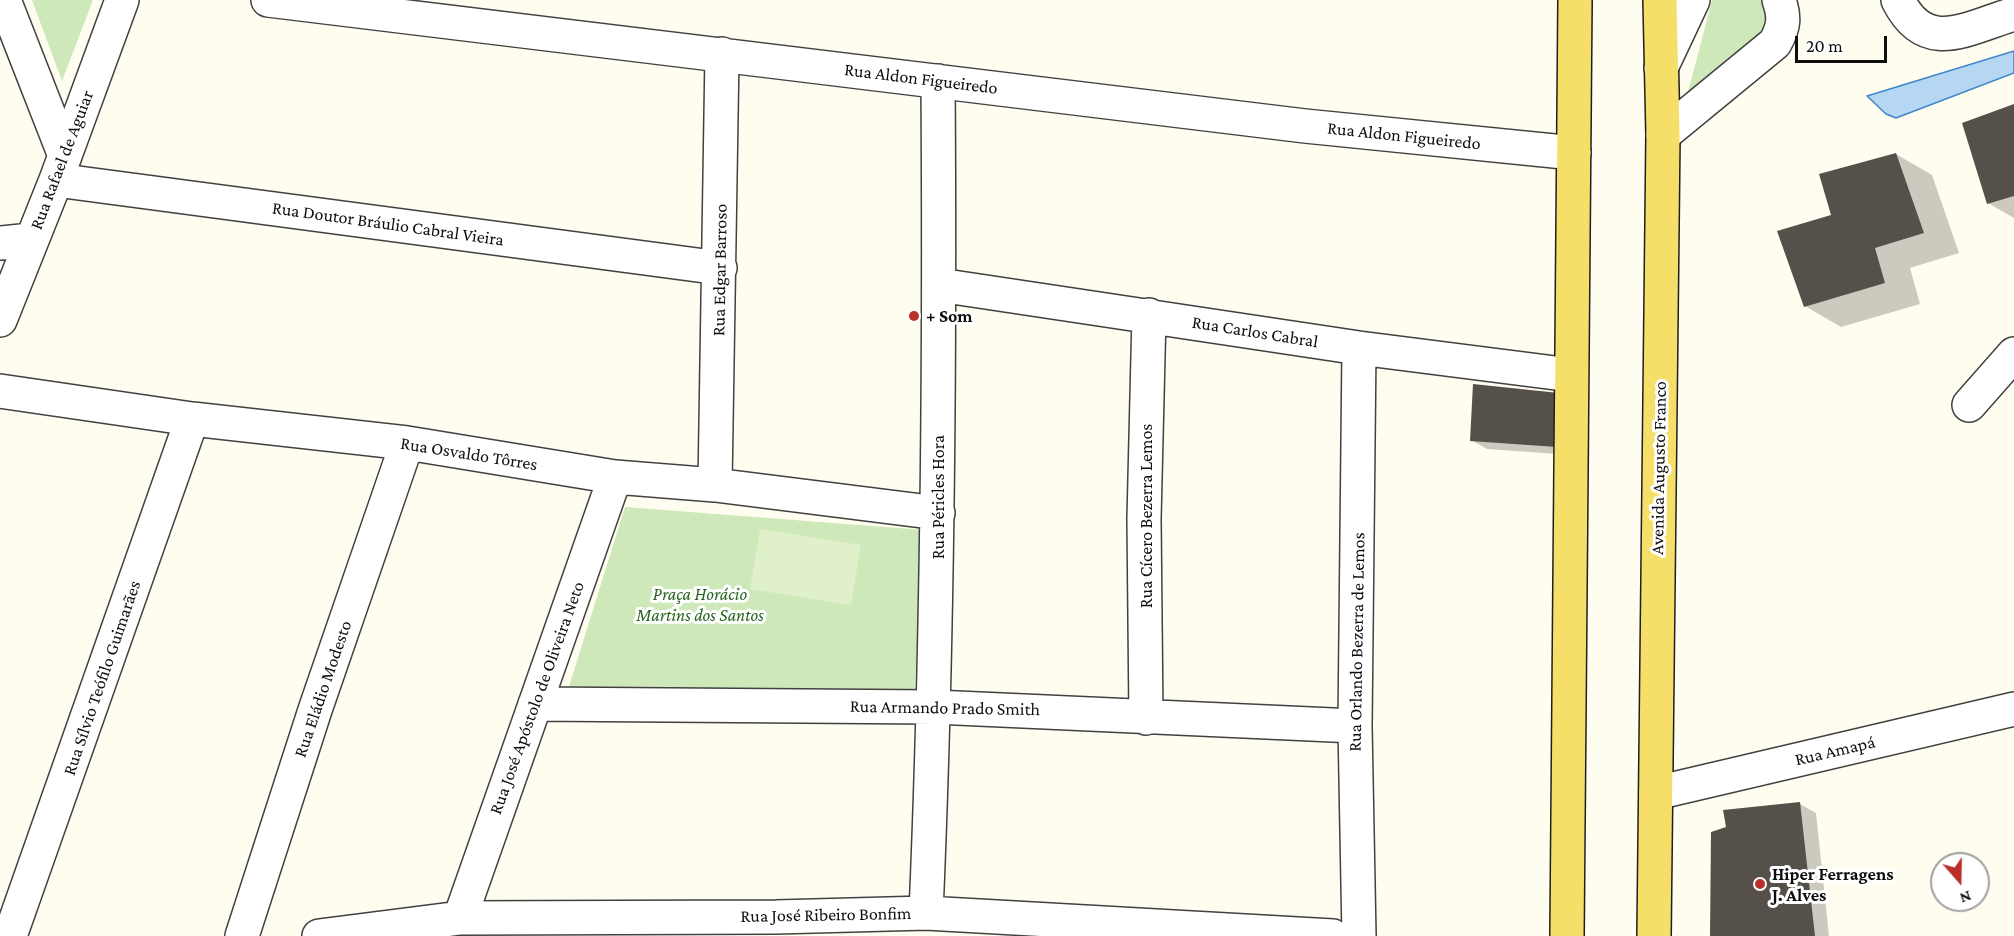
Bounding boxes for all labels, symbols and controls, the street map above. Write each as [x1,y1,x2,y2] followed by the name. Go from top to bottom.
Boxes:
[1798,24,1890,62] scale bar
[1806,36,1843,56] text: 20 m
[843,59,999,99] street label: Rua Aldon Figueiredo
[25,87,99,233] street label: Rua Rafael de Aguiar
[1326,117,1482,155] street label: Rua Aldon Figueiredo
[271,197,505,251] street label: Rua Doutor Bráulio Cabral Vieira
[708,204,732,336] street label: Rua Edgar Barroso
[926,305,973,327] place label: + Som
[907,309,921,323] marker: + Som
[1190,311,1320,353] street label: Rua Carlos Cabral
[1647,381,1671,555] street label: Avenida Augusto Franco
[1135,424,1157,608] street label: Rua Cícero Bezerra Lemos
[399,433,539,475] street label: Rua Osvaldo Tôrres
[927,435,949,559] street label: Rua Péricles Hora
[1344,532,1370,752] street label: Rua Orlando Bezerra de Lemos
[58,578,146,778] street label: Rua Sílvio Teófilo Guimarães
[485,579,589,817] street label: Rua José Apóstolo de Oliveira Neto
[636,583,764,626] park label: Praça Horácio Martins dos Santos
[289,618,357,760] street label: Rua Eládio Modesto
[850,696,1040,720] street label: Rua Armando Prado Smith
[1793,731,1877,771] street label: Rua Amapá
[1930,852,1990,912] north arrow
[1772,863,1894,906] place label: Hiper Ferragens J. Alves
[1753,877,1767,891] marker: Hiper Ferragens J. Alves
[1958,888,1974,907] text: N
[740,903,912,927] street label: Rua José Ribeiro Bonfim

